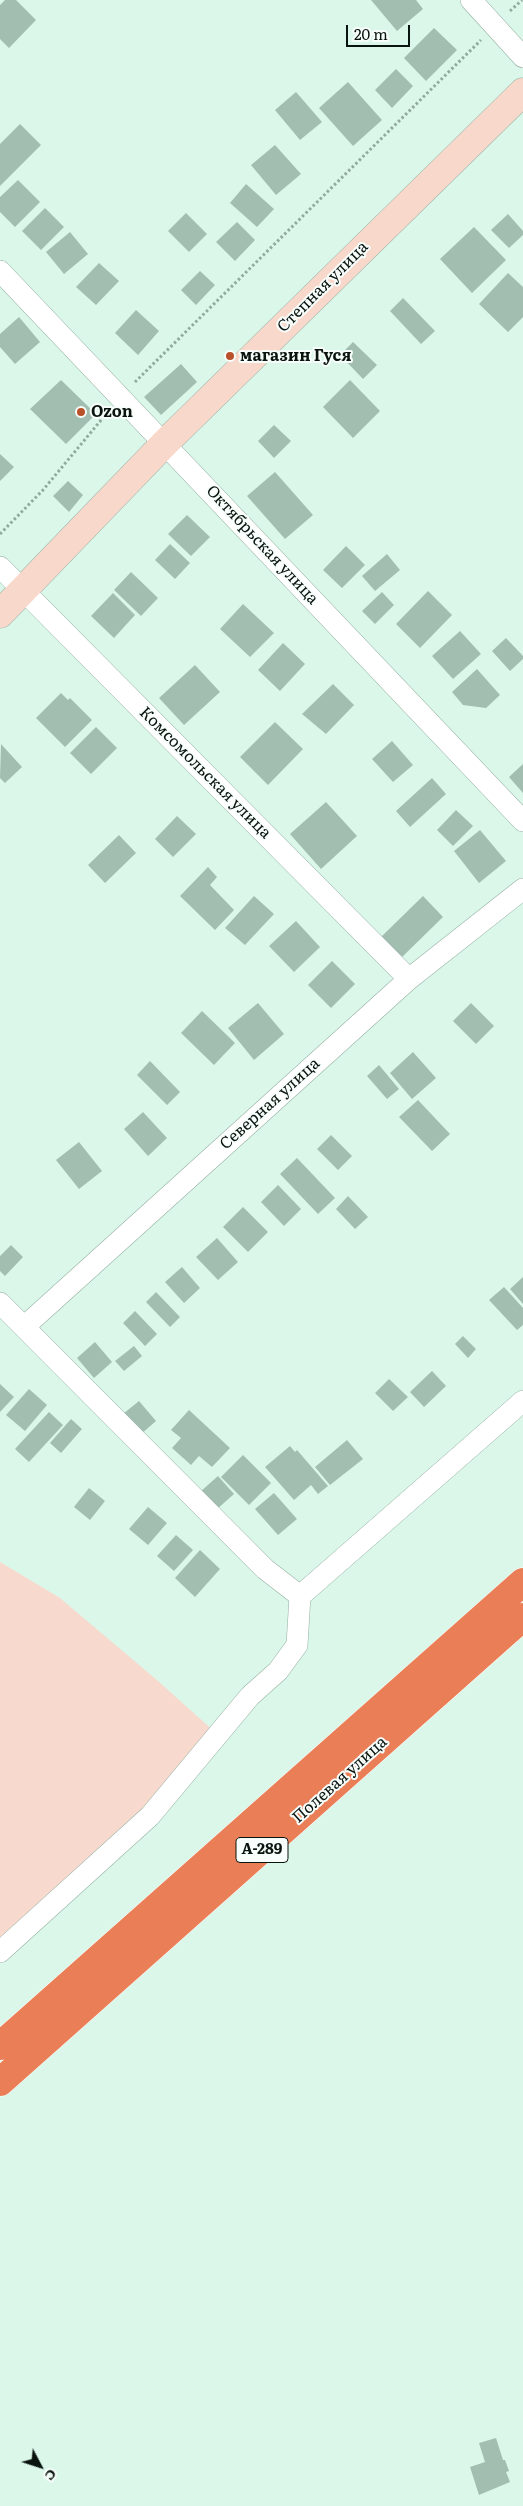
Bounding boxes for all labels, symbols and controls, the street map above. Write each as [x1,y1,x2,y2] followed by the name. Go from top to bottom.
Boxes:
[348,15,412,47] scale bar
[354,22,388,45] text: 20 m
[274,238,372,336] street label: Степная улица
[240,346,351,366] place label: магазин Гуся
[224,350,236,362] marker: магазин Гуся
[91,402,133,422] place label: Ozon
[75,406,87,418] marker: Ozon
[202,481,322,609] street label: Октябрьская улица
[135,703,275,843] street label: Комсомольская улица
[216,1054,324,1154] street label: Северная улица
[289,1733,391,1827] street label: Полевая улица
[236,1838,288,1862] road number: А-289
[15,2441,65,2491] north arrow
[41,2465,62,2486] text: С

